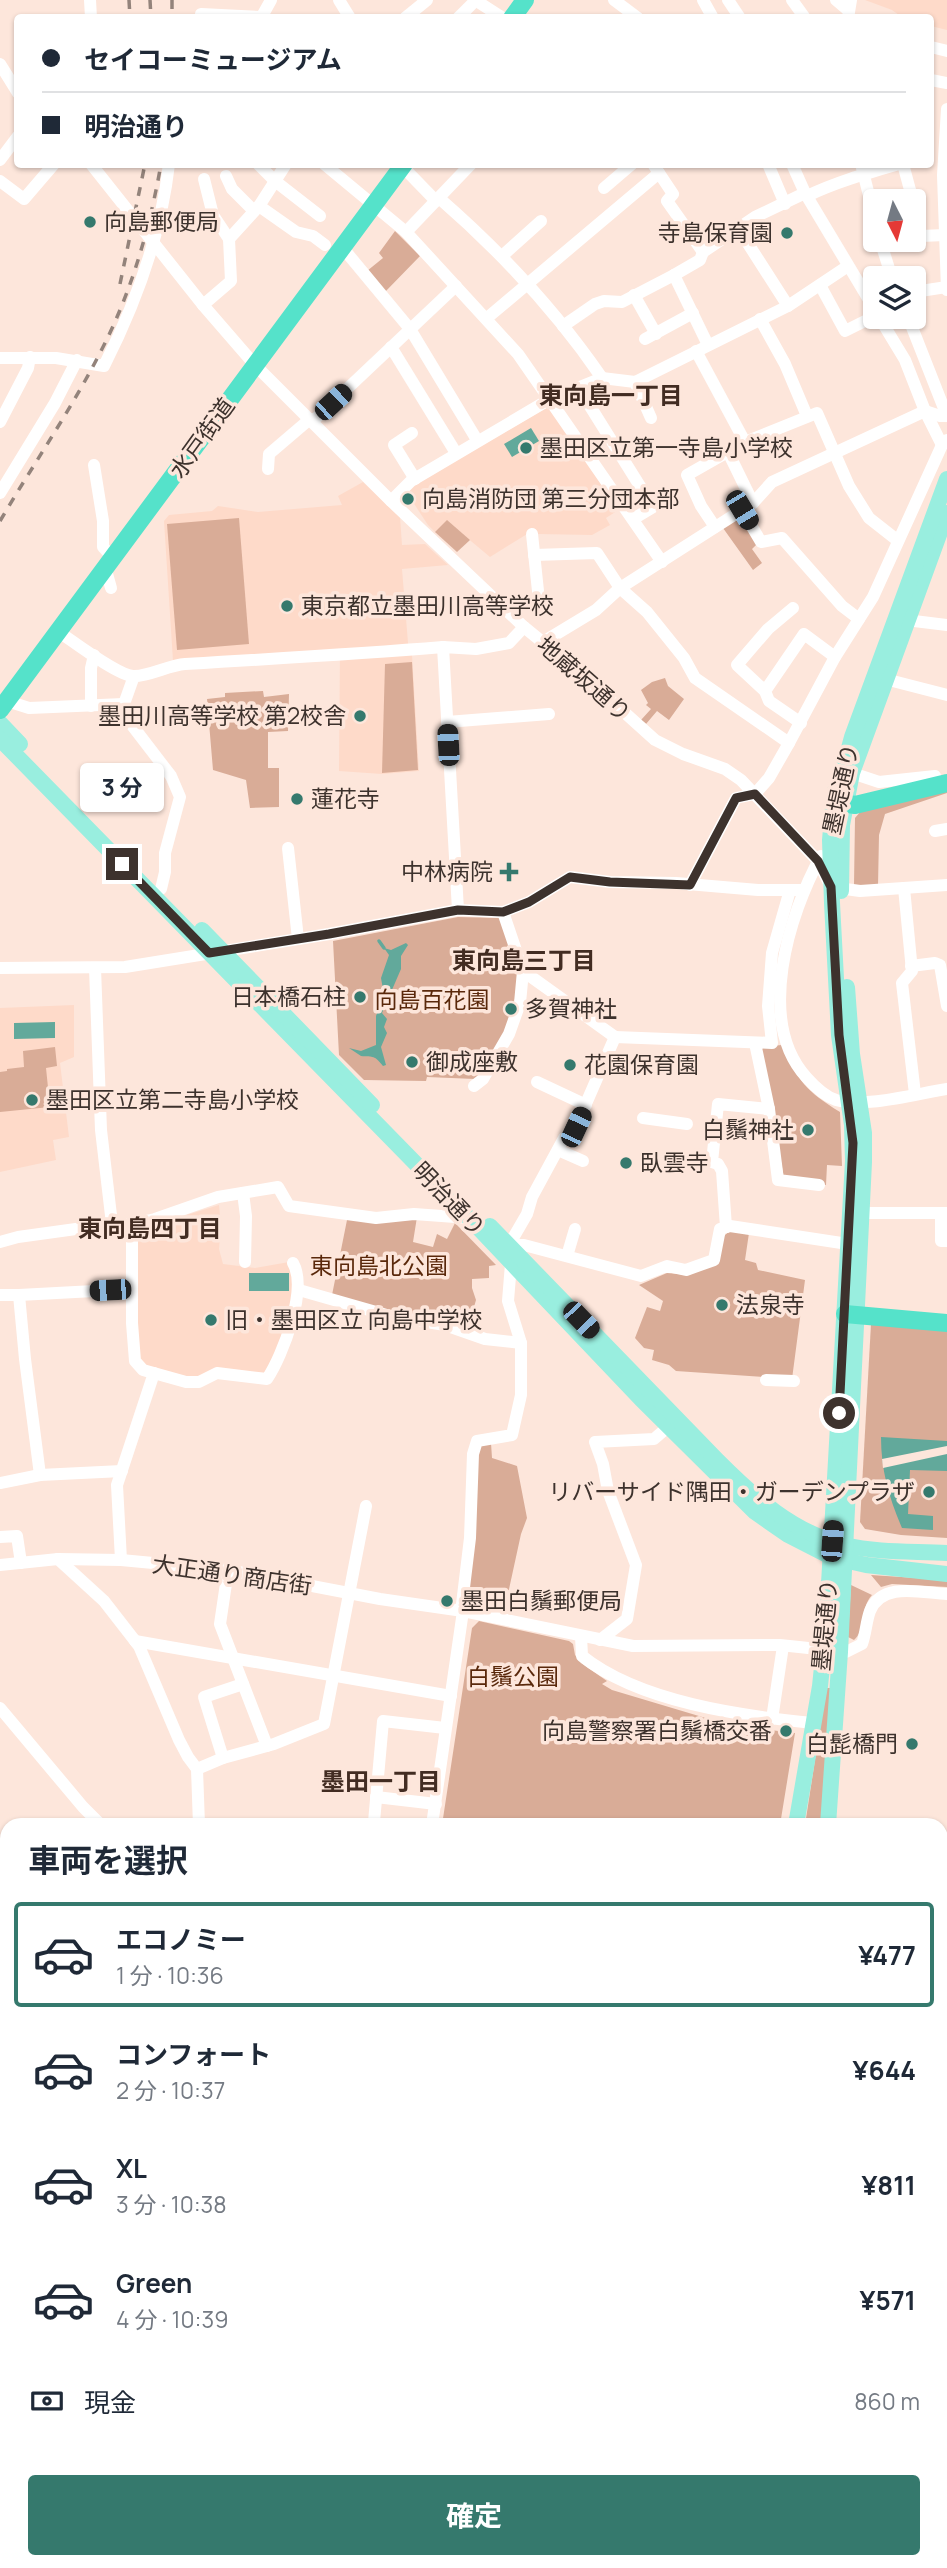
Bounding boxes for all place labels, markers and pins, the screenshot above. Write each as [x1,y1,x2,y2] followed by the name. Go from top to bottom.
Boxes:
[104,205,219,237] place label: 向島郵便局
[82,214,98,230] marker: 向島郵便局
[658,216,773,248] place label: 寺島保育園
[779,225,795,241] marker: 寺島保育園
[540,431,793,463] place label: 墨田区立第一寺島小学校
[518,440,534,456] marker: 墨田区立第一寺島小学校
[422,482,680,514] place label: 向島消防団 第三分団本部
[400,491,416,507] marker: 向島消防団 第三分団本部
[301,589,554,621] place label: 東京都立墨田川高等学校
[279,598,295,614] marker: 東京都立墨田川高等学校
[98,699,346,731] place label: 墨田川高等学校 第2校舎
[352,708,368,724] marker: 墨田川高等学校 第2校舎
[311,782,380,814] place label: 蓮花寺
[289,791,305,807] marker: 蓮花寺
[401,855,493,887] place label: 中林病院
[499,862,519,882] marker: 中林病院
[231,980,346,1012] place label: 日本橋石柱
[352,989,368,1005] marker: 日本橋石柱
[525,992,617,1024] place label: 多賀神社
[503,1001,519,1017] marker: 多賀神社
[426,1045,518,1077] place label: 御成座敷
[584,1048,699,1080] place label: 花園保育園
[404,1054,420,1070] marker: 御成座敷
[562,1057,578,1073] marker: 花園保育園
[46,1083,299,1115] place label: 墨田区立第二寺島小学校
[24,1092,40,1108] marker: 墨田区立第二寺島小学校
[702,1113,794,1145] place label: 白鬚神社
[800,1122,816,1138] marker: 白鬚神社
[640,1146,709,1178] place label: 臥雲寺
[618,1155,634,1171] marker: 臥雲寺
[736,1288,805,1320] place label: 法泉寺
[714,1297,730,1313] marker: 法泉寺
[225,1303,483,1335] place label: 旧・墨田区立 向島中学校
[203,1312,219,1328] marker: 旧・墨田区立 向島中学校
[548,1475,915,1507] place label: リバーサイド隅田・ガーデンプラザ
[921,1484,937,1500] marker: リバーサイド隅田・ガーデンプラザ
[461,1584,622,1616] place label: 墨田白鬚郵便局
[439,1593,455,1609] marker: 墨田白鬚郵便局
[542,1714,772,1746] place label: 向島警察署白鬚橋交番
[778,1723,794,1739] marker: 向島警察署白鬚橋交番
[806,1727,898,1759] place label: 白髭橋門
[904,1736,920,1752] marker: 白髭橋門

